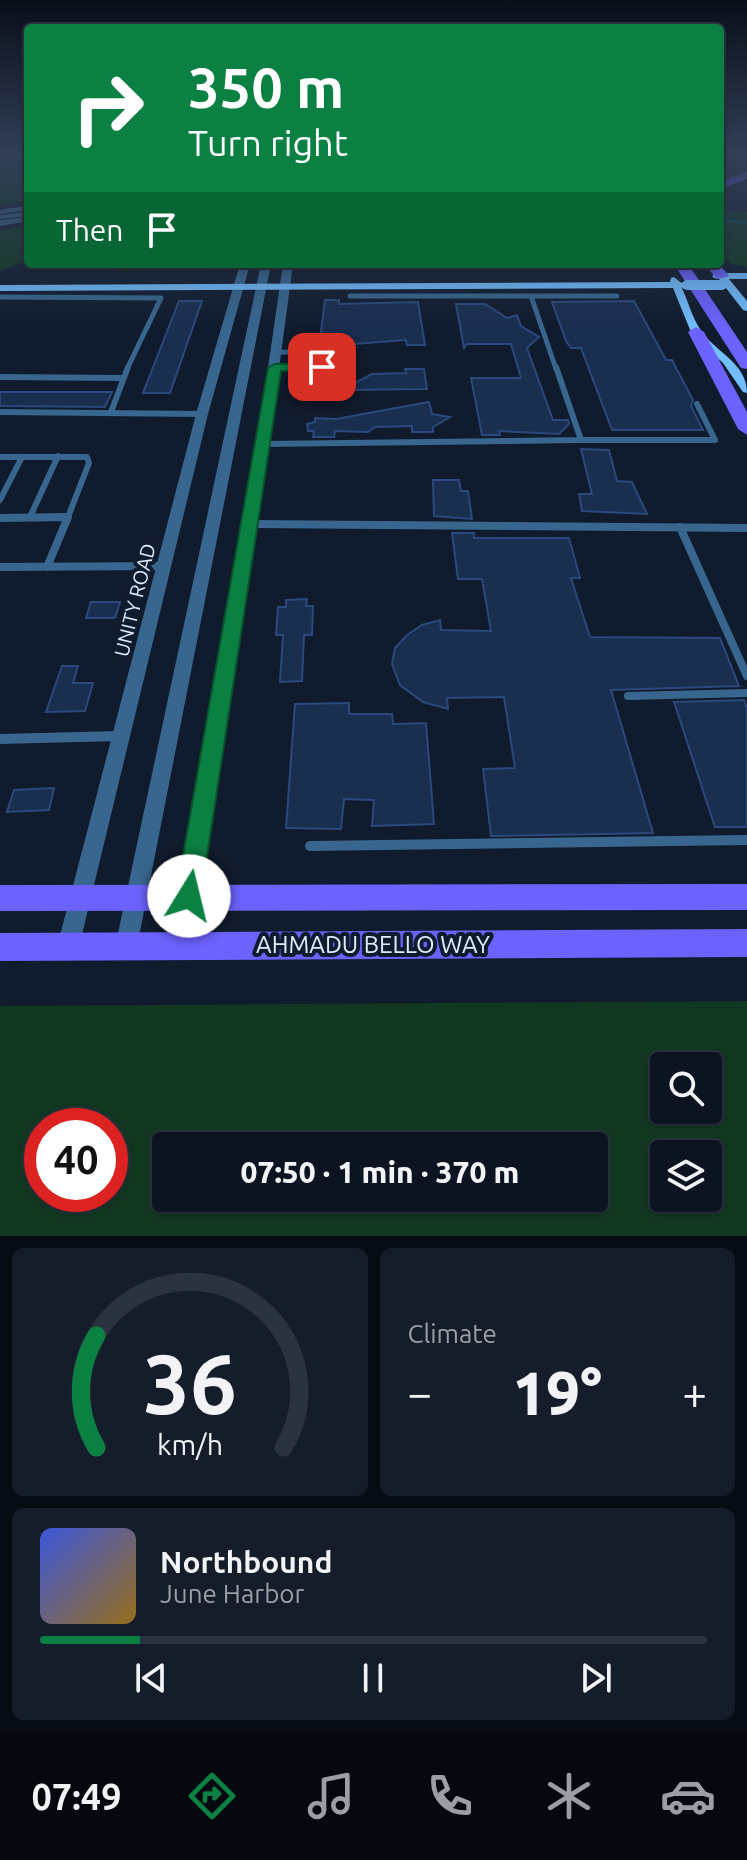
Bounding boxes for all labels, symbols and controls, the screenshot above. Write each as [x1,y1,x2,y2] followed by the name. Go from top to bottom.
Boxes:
[56,56,160,160] icon: right
[188,56,344,119] text: 350 m
[188,122,348,163] text: Turn right
[140,208,184,252] icon: arrive
[56,213,124,247] text: Then
[288,333,356,401] pin
[300,345,344,389] icon: arrive
[109,541,160,659] street label: UNITY ROAD
[147,854,231,938] position arrow
[256,931,490,958] street label: AHMADU BELLO WAY
[650,1052,722,1212] map controls
[650,1052,722,1124] button: search
[24,1108,128,1212] speed limit sign: 40
[650,1140,722,1212] button: layers
[241,1155,519,1189] text: 07:50 · 1 min · 370 m
[408,1319,497,1348] text: Climate
[143,1336,237,1430] text: 36
[513,1359,602,1426] text: 19°
[408,1368,432,1417] text: −
[682,1368,707,1417] text: +
[157,1428,223,1460] text: km/h
[160,1545,332,1579] text: Northbound
[160,1579,304,1608] text: June Harbor
[129,1656,173,1700] icon: previous
[351,1656,395,1700] icon: pause
[574,1656,618,1700] icon: next
[184,1768,240,1824] icon: directions
[303,1768,359,1824] icon: music
[422,1768,478,1824] icon: phone
[541,1768,597,1824] icon: climate
[660,1768,716,1824] icon: car
[31,1776,121,1817] text: 07:49

